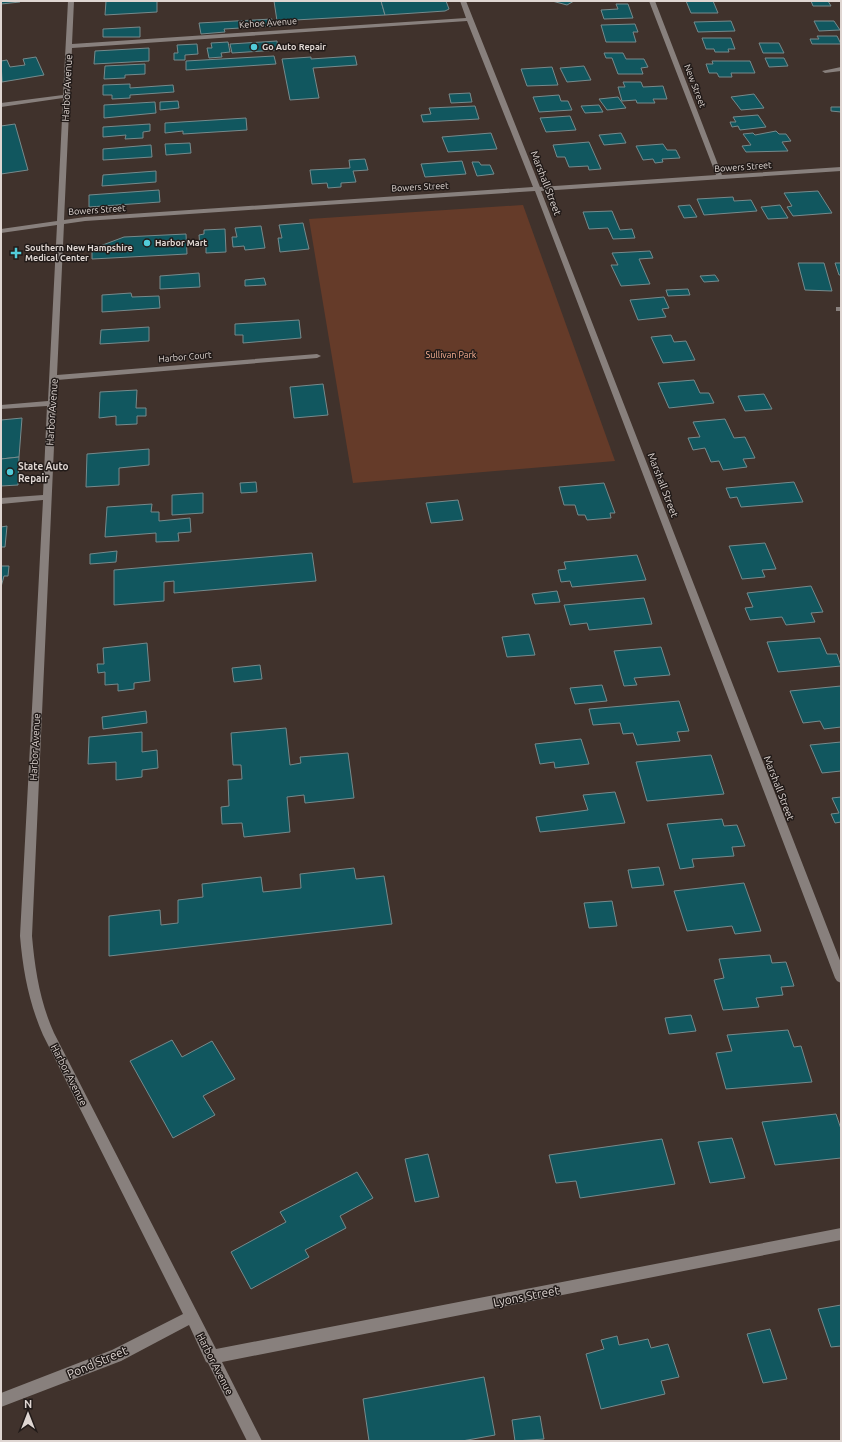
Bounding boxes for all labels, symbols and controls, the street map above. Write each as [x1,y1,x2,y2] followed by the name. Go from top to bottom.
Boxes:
[239,16,297,30] street label: Kehoe Avenue
[249,42,259,52] marker: Go Auto Repair
[262,42,326,52] place label: Go Auto Repair
[60,54,74,122] street label: Harbor Avenue
[682,63,708,109] street label: New Street
[529,149,563,217] street label: Marshall Street
[714,160,772,174] street label: Bowers Street
[391,180,449,193] street label: Bowers Street
[68,203,126,217] street label: Bowers Street
[142,238,152,248] marker: Harbor Mart
[155,238,207,248] place label: Harbor Mart
[25,243,133,263] place label: Southern New Hampshire Medical Center
[10,247,22,259] marker: Southern New Hampshire Medical Center
[158,350,212,364] street label: Harbor Court
[426,350,477,360] park label: Sullivan Park
[44,378,60,446] street label: Harbor Avenue
[646,451,680,519] street label: Marshall Street
[18,461,69,484] place label: State Auto Repair
[5,467,15,477] marker: State Auto Repair
[28,713,42,781] street label: Harbor Avenue
[762,754,796,822] street label: Marshall Street
[49,1042,89,1108] street label: Harbor Avenue
[492,1283,560,1309] street label: Lyons Street
[195,1331,235,1397] street label: Harbor Avenue
[65,1343,129,1381] street label: Pond Street
[8,1394,48,1434] north arrow
[24,1398,32,1410] text: N

